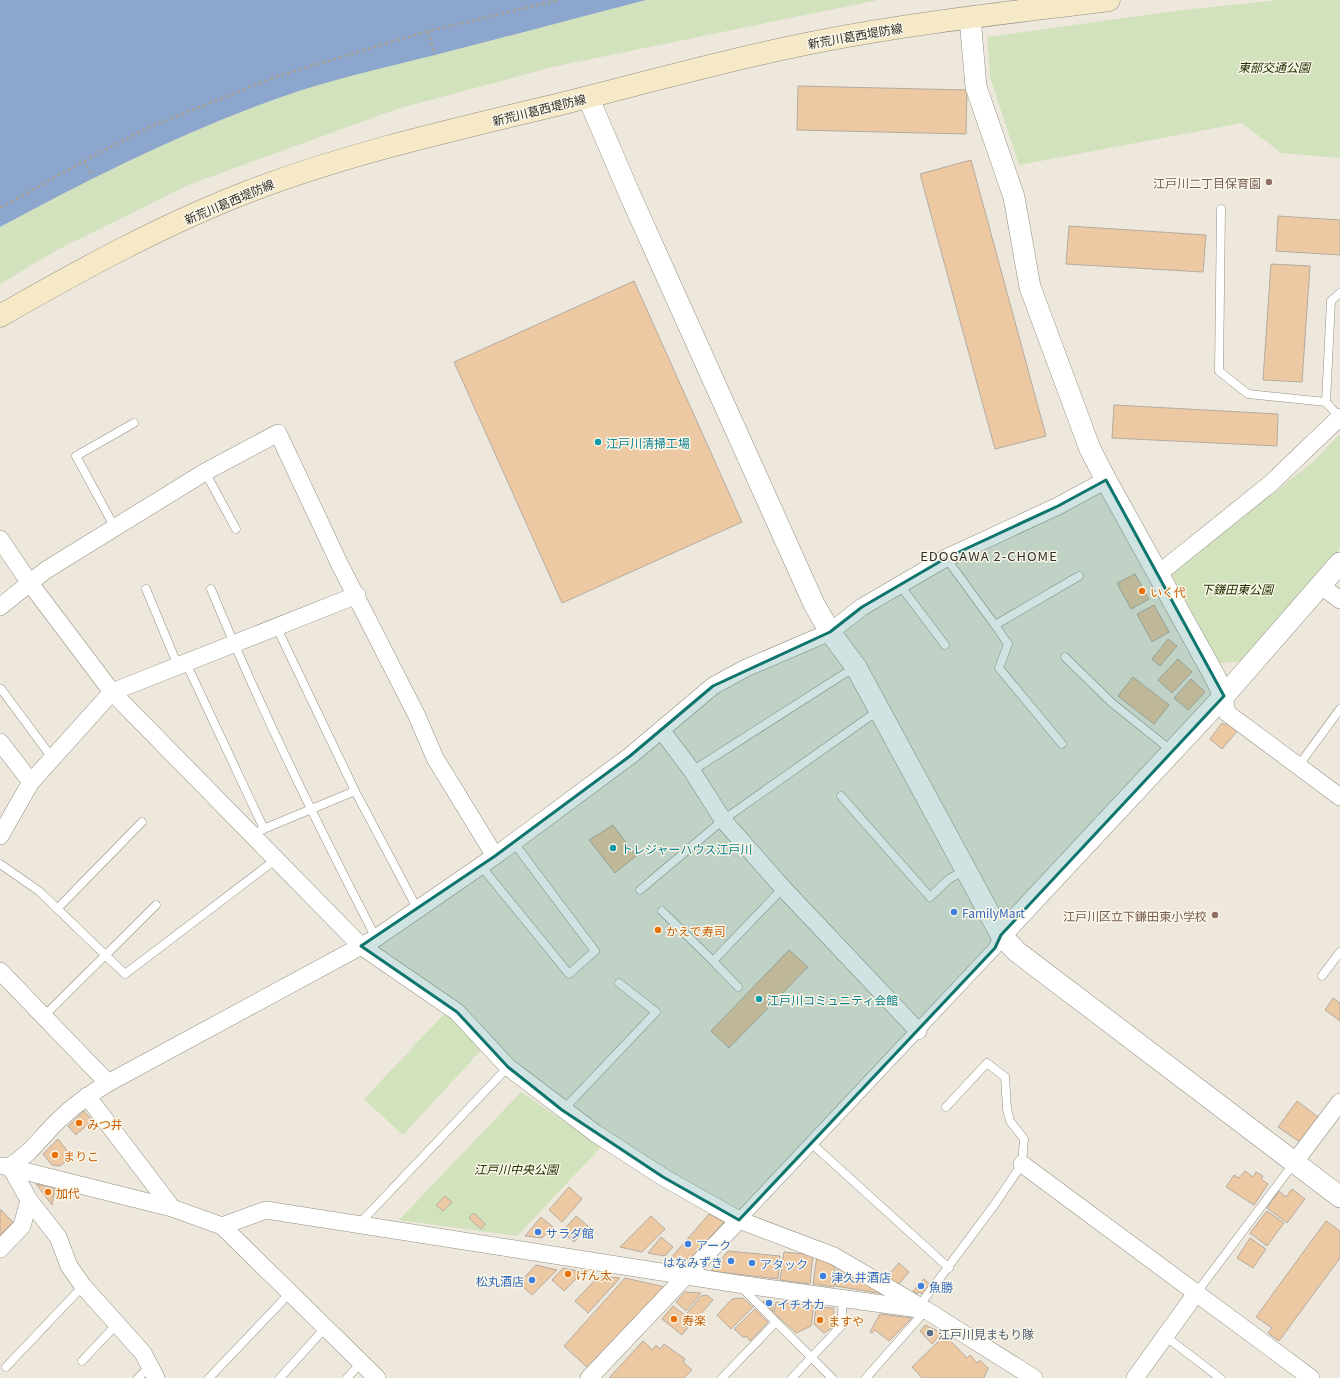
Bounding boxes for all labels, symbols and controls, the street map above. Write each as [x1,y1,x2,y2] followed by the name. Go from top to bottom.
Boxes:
[806,18,904,52] street label: 新荒川葛西堤防線
[1238,58,1312,75] park label: 東部交通公園
[490,89,588,129] street label: 新荒川葛西堤防線
[181,174,277,228] street label: 新荒川葛西堤防線
[1153,174,1261,191] place label: 江戸川二丁目保育園
[1264,177,1274,187] marker: 江戸川二丁目保育園
[606,434,690,451] place label: 江戸川清掃工場
[593,437,603,447] marker: 江戸川清掃工場
[920,546,1058,565] district label: EDOGAWA 2-CHOME
[1201,580,1275,597] park label: 下鎌田東公園
[1150,583,1186,600] place label: いく代
[1137,586,1147,596] marker: いく代
[621,840,752,857] place label: トレジャーハウス江戸川
[608,843,618,853] marker: トレジャーハウス江戸川
[962,904,1025,921] place label: FamilyMart
[949,907,959,917] marker: FamilyMart
[1063,907,1207,924] place label: 江戸川区立下鎌田東小学校
[1210,910,1220,920] marker: 江戸川区立下鎌田東小学校
[666,922,726,939] place label: かえで寿司
[653,925,663,935] marker: かえで寿司
[767,991,898,1008] place label: 江戸川コミュニティ会館
[754,994,764,1004] marker: 江戸川コミュニティ会館
[87,1115,123,1132] place label: みつ井
[74,1118,84,1128] marker: みつ井
[63,1147,99,1164] place label: まりこ
[50,1150,60,1160] marker: まりこ
[474,1160,560,1177] park label: 江戸川中央公園
[56,1184,80,1201] place label: 加代
[43,1187,53,1197] marker: 加代
[546,1224,594,1241] place label: サラダ館
[533,1227,543,1237] marker: サラダ館
[696,1236,731,1253] place label: アーク
[683,1239,693,1249] marker: アーク
[663,1253,723,1270] place label: はなみずき
[760,1255,808,1272] place label: アタック
[726,1256,736,1266] marker: はなみずき
[747,1258,757,1268] marker: アタック
[576,1266,612,1283] place label: げん太
[831,1268,891,1285] place label: 津久井酒店
[563,1269,573,1279] marker: げん太
[818,1271,828,1281] marker: 津久井酒店
[476,1272,524,1289] place label: 松丸酒店
[527,1275,537,1285] marker: 松丸酒店
[929,1278,953,1295] place label: 魚勝
[916,1281,926,1291] marker: 魚勝
[777,1295,825,1312] place label: イチオカ
[764,1298,774,1308] marker: イチオカ
[682,1311,706,1328] place label: 寿楽
[828,1312,864,1329] place label: ますや
[669,1314,679,1324] marker: 寿楽
[815,1315,825,1325] marker: ますや
[938,1325,1034,1342] place label: 江戸川見まもり隊
[925,1328,935,1338] marker: 江戸川見まもり隊

